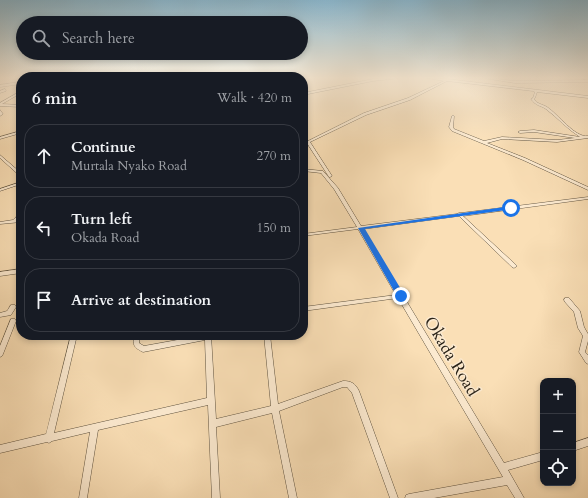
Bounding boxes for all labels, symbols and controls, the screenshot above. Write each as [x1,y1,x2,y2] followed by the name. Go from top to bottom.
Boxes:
[16,16,308,60] search box
[30,27,52,49] icon: search
[62,28,135,48] text: Search here
[32,87,77,110] text: 6 min
[217,89,292,107] text: Walk · 420 m
[71,137,136,157] text: Continue
[33,145,55,167] icon: ahead
[257,147,291,165] text: 270 m
[71,157,187,175] text: Murtala Nyako Road
[502,199,520,217] route start
[71,209,132,229] text: Turn left
[33,217,55,239] icon: left
[257,219,291,237] text: 150 m
[71,229,139,247] text: Okada Road
[392,287,410,305] route end
[33,289,55,311] icon: arrive
[71,290,211,310] text: Arrive at destination
[419,312,484,401] street label: Okada Road
[540,378,576,486] map controls
[540,378,576,414] button: +
[540,414,576,450] button: −
[540,450,576,486] button: locate

